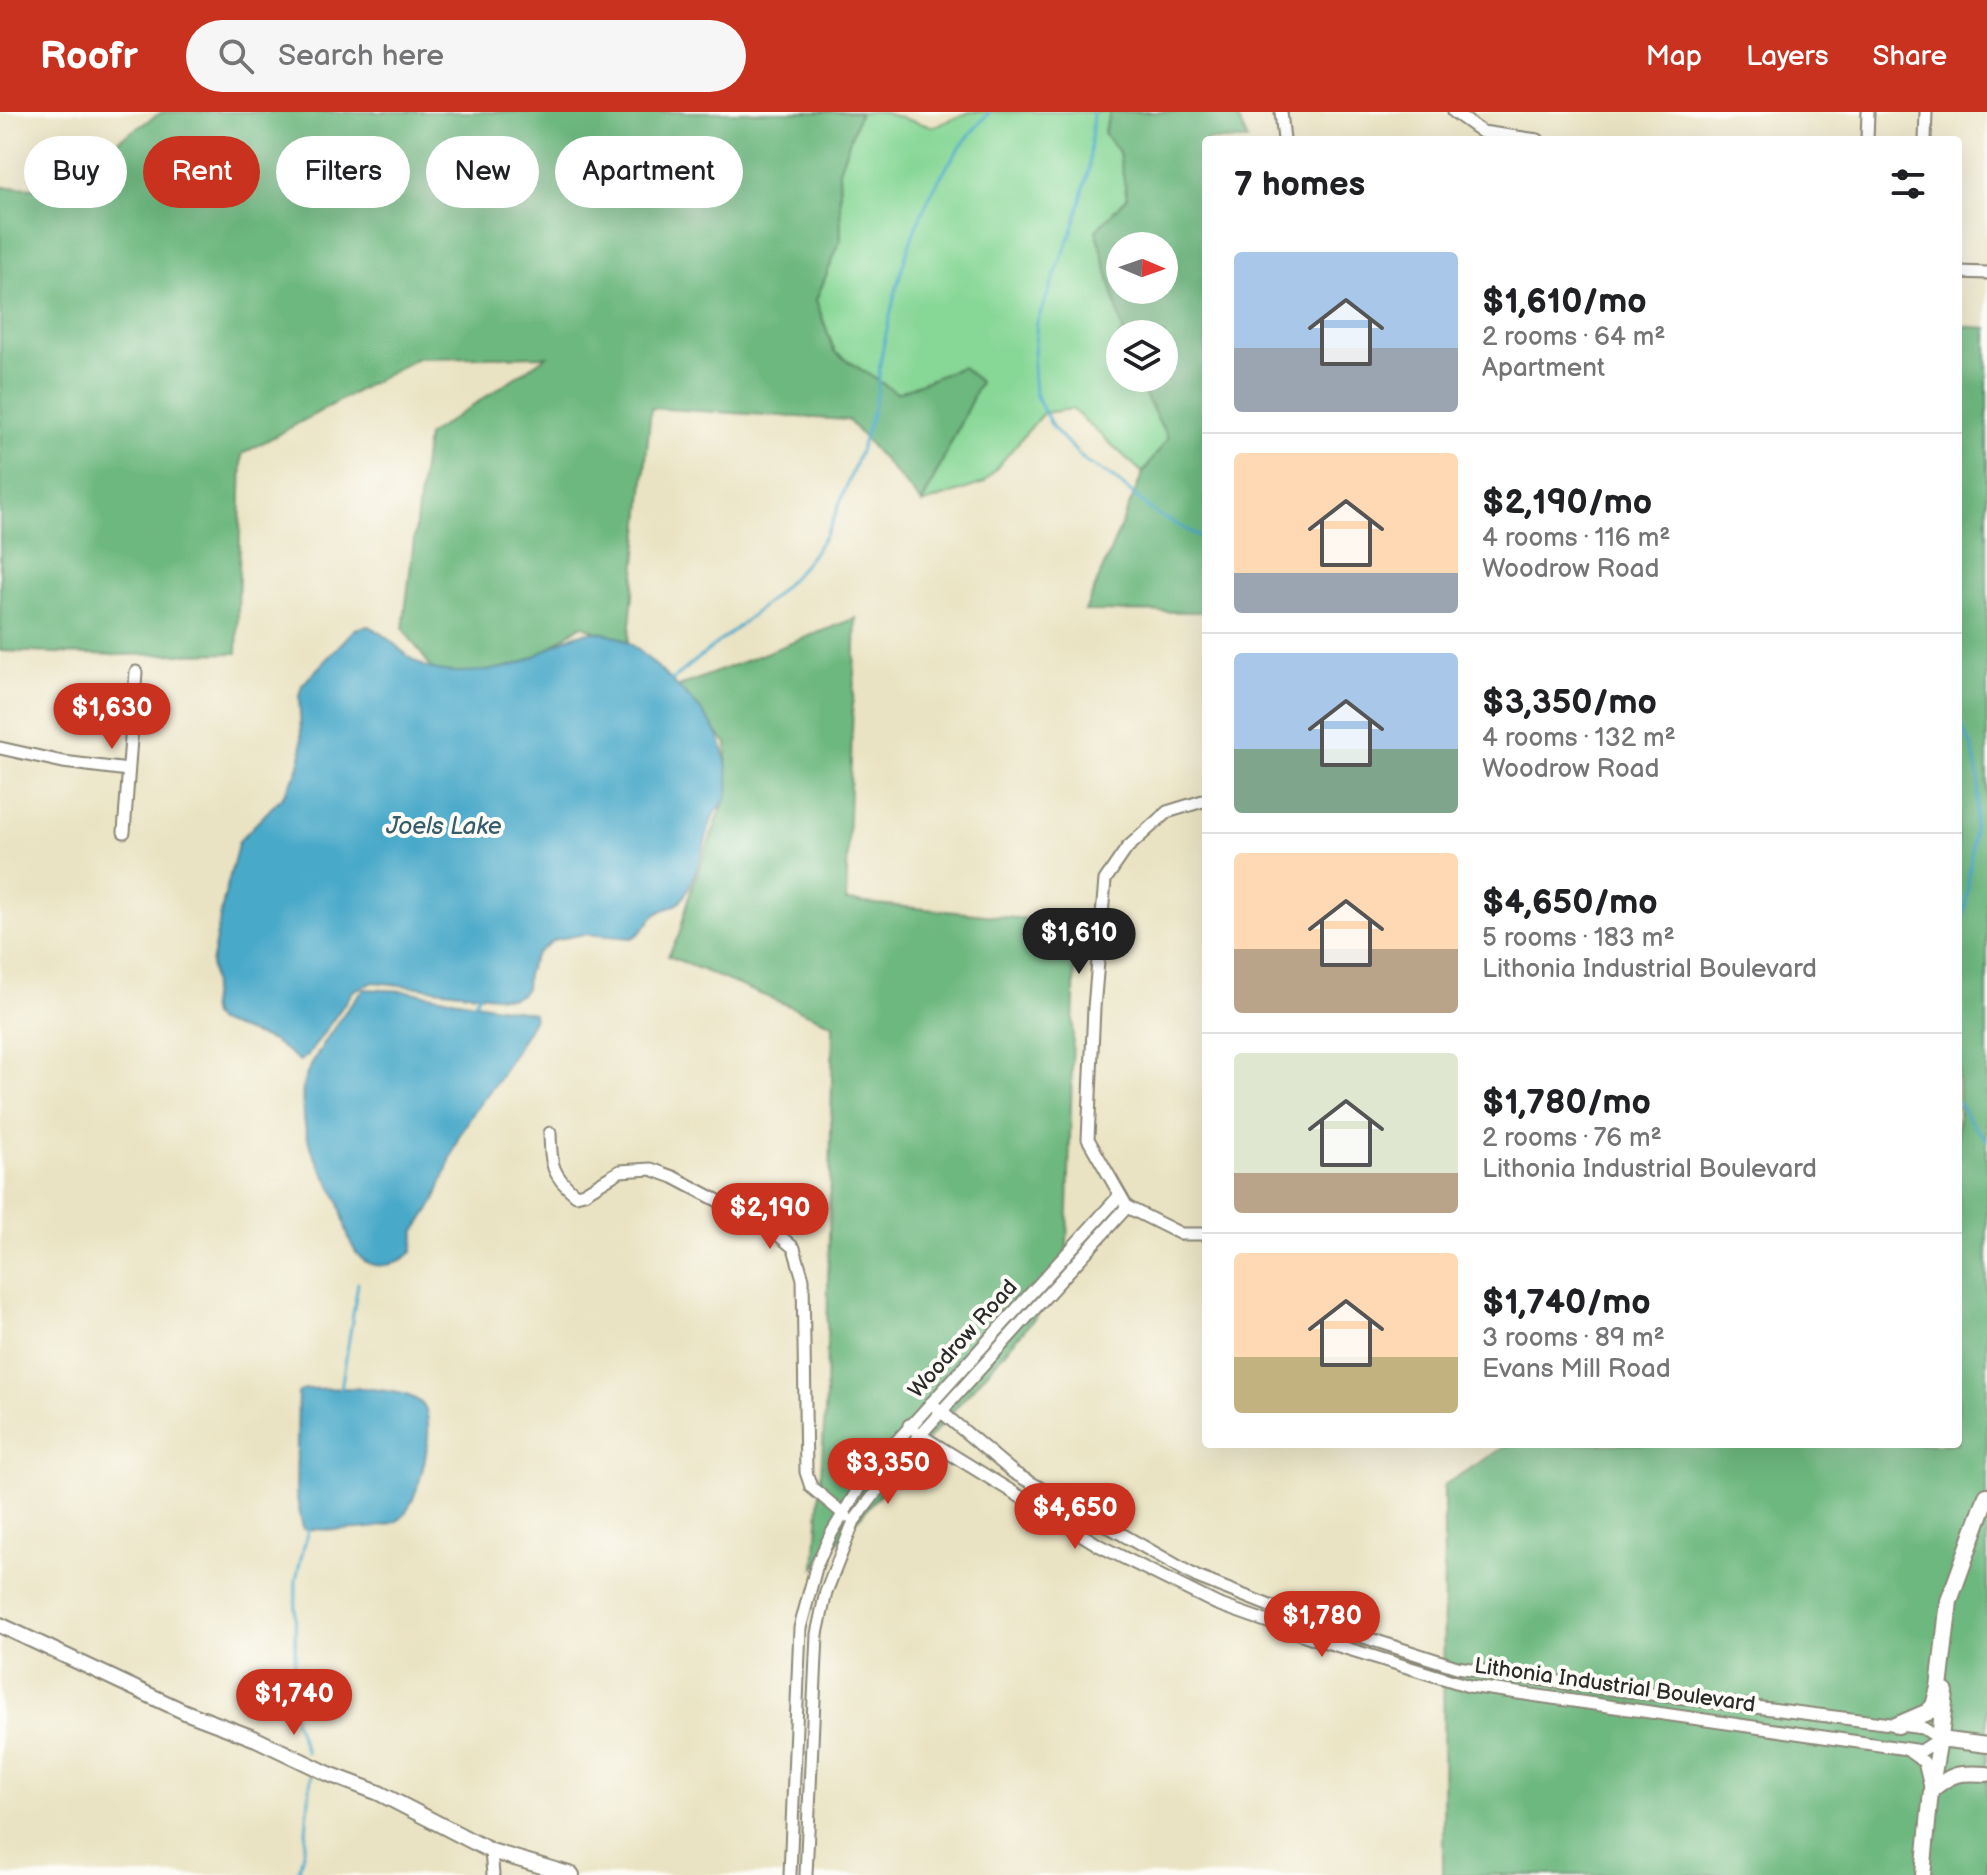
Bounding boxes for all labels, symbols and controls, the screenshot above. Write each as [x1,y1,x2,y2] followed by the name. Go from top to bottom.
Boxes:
[186,20,746,92] search box
[40,34,138,79] text: Roofr
[214,34,258,78] icon: search
[278,38,444,74] text: Search here
[1646,40,1702,73] text: Map
[1746,40,1829,73] text: Layers
[1873,40,1947,73] text: Share
[24,136,127,208] chip: Buy
[143,136,260,208] chip: Rent
[276,136,410,208] chip: Filters
[426,136,539,208] chip: New
[555,136,743,208] chip: Apartment
[1886,162,1930,206] icon: filters
[1234,164,1365,205] text: 7 homes
[1106,232,1178,304] north arrow
[1106,232,1178,392] map controls
[1482,281,1647,322] text: $1,610/mo
[1298,284,1394,380] icon: home
[1106,320,1178,392] button: layers
[1482,322,1666,353] text: 2 rooms · 64 m²
[1482,353,1605,384] text: Apartment
[1482,482,1652,523] text: $2,190/mo
[1298,485,1394,581] icon: home
[1482,523,1670,554] text: 4 rooms · 116 m²
[1482,554,1659,585] text: Woodrow Road
[1482,682,1657,723] text: $3,350/mo
[47,683,177,751] pin: $1,630
[1298,685,1394,781] icon: home
[72,693,153,724] text: $1,630
[1482,723,1676,754] text: 4 rooms · 132 m²
[1482,754,1659,785] text: Woodrow Road
[385,812,502,841] water label: Joels Lake
[1482,882,1658,923] text: $4,650/mo
[1298,885,1394,981] icon: home
[1014,908,1144,976] pin: $1,610
[1041,918,1117,949] text: $1,610
[1482,923,1675,954] text: 5 rooms · 183 m²
[1482,954,1817,985] text: Lithonia Industrial Boulevard
[1482,1082,1651,1123] text: $1,780/mo
[1298,1085,1394,1181] icon: home
[1482,1123,1662,1154] text: 2 rooms · 76 m²
[1482,1154,1817,1185] text: Lithonia Industrial Boulevard
[705,1183,835,1251] pin: $2,190
[730,1193,810,1224] text: $2,190
[903,1274,1023,1404] street label: Woodrow Road
[1482,1282,1651,1323] text: $1,740/mo
[1298,1285,1394,1381] icon: home
[1482,1323,1665,1354] text: 3 rooms · 89 m²
[1482,1354,1671,1385] text: Evans Mill Road
[823,1438,953,1506] pin: $3,350
[846,1448,930,1479] text: $3,350
[1010,1483,1140,1551] pin: $4,650
[1032,1493,1118,1524] text: $4,650
[1257,1591,1387,1659] pin: $1,780
[1282,1601,1362,1632] text: $1,780
[1473,1652,1757,1719] street label: Lithonia Industrial Boulevard
[229,1669,359,1737] pin: $1,740
[254,1679,334,1710] text: $1,740

